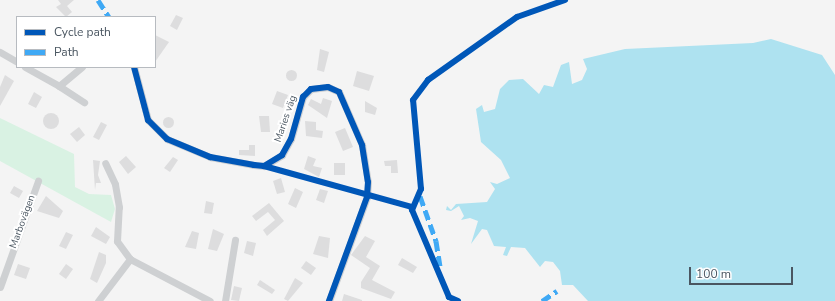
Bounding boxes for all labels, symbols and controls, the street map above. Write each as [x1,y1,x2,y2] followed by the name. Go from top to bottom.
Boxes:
[16,16,156,68] legend
[54,24,111,40] text: Cycle path
[54,44,79,60] text: Path
[272,94,300,144] street label: Maries väg
[8,194,38,250] street label: Marbovägen
[691,259,795,285] scale bar
[696,266,731,282] text: 100 m

